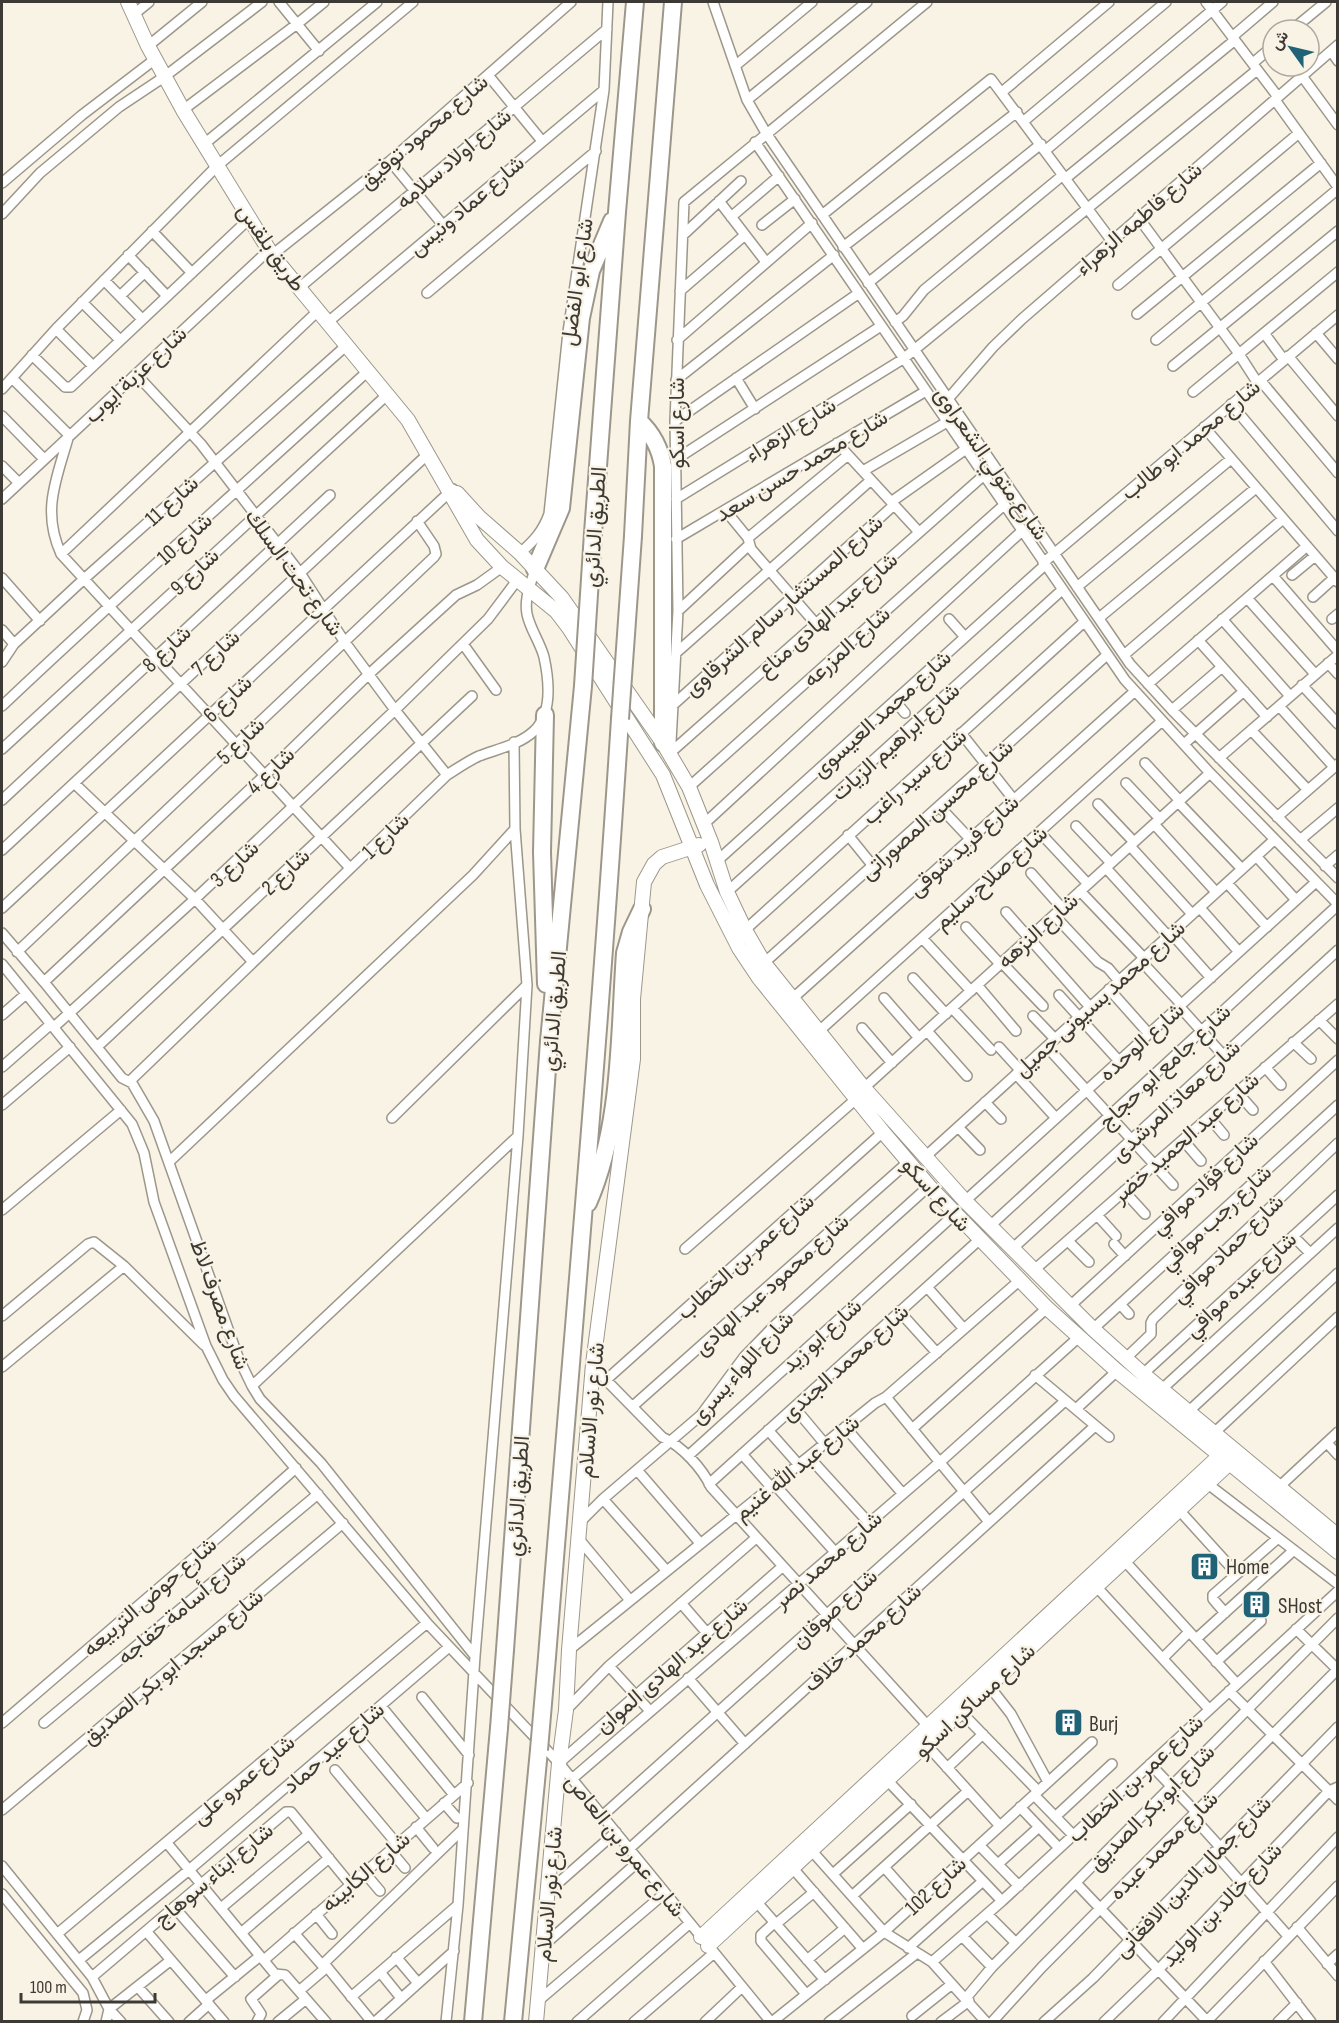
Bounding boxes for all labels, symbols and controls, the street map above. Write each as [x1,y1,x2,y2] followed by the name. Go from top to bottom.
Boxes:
[1261,18,1321,78] north arrow
[1267,27,1293,54] text: ش
[354,69,494,196] street label: شارع محمود توفيق
[391,103,517,215] street label: شارع اولاد سلامه
[404,150,530,262] street label: شارع عماد ونيس
[1070,156,1208,282] street label: شارع فاطمه الزهراء
[231,198,311,297] street label: طريق بلقس
[555,217,600,348] street label: شارع ابو الفضل
[79,321,193,430] street label: شارع عزبة ايوب
[1116,374,1266,506] street label: شارع محمد ابو طالب
[664,377,691,469] street label: شارع اسكو
[924,382,1054,548] street label: شارع متولي الشعراوى
[740,392,841,469] street label: شارع الزهراء
[711,404,893,528] street label: شارع محمد حسن سعد
[578,466,617,589] street label: الطريق الدائري
[140,470,205,532] street label: شارع 11
[239,504,349,642] street label: شارع تحت السلك
[152,507,218,571] street label: شارع 10
[679,510,889,703] street label: شارع المستشار سالم الشرقاوى
[165,543,225,602] street label: شارع 9
[752,547,904,683] street label: شارع عبد الهادى مناع
[798,601,896,693] street label: شارع المزرعه
[137,620,197,679] street label: شارع 8
[186,624,246,682] street label: شارع 7
[807,644,957,784] street label: شارع محمد العيسوى
[198,670,258,729] street label: شارع 6
[826,677,966,807] street label: شارع ابراهيم الزيات
[211,712,271,770] street label: شارع 5
[857,723,973,831] street label: شارع سيد راغب
[855,734,1019,886] street label: شارع محسن المصوراتى
[241,742,301,801] street label: شارع 4
[903,789,1025,903] street label: شارع فريد شوقى
[357,807,415,865] street label: شارع 1
[929,820,1054,936] street label: شارع صلاح سليم
[205,835,265,893] street label: شارع 3
[256,843,316,901] street label: شارع 2
[992,888,1084,975] street label: شارع النزهه
[1009,915,1191,1083] street label: شارع محمد بسيونى جميل
[536,950,577,1073] street label: الطريق الدائري
[1094,997,1190,1087] street label: شارع الوحده
[1093,999,1237,1136] street label: شارع جامع ابو حجاج
[1106,1034,1246,1168] street label: شارع معاذ المرشدى
[1106,1067,1265,1210] street label: شارع عبد الحميد خضر
[1145,1127,1267,1244] street label: شارع فؤاد موافي
[895,1152,976,1238] street label: شارع اسكو
[1154,1159,1280,1280] street label: شارع رجب موافي
[672,1188,820,1326] street label: شارع عمر بن الخطاب
[1166,1189,1293,1312] street label: شارع حماد موافي
[689,1208,855,1362] street label: شارع محمود عبد الهادى
[1179,1226,1305,1347] street label: شارع عبده موافي
[184,1236,256,1373] street label: شارع مصرف لاظ
[776,1293,868,1379] street label: شارع ابو زيد
[775,1298,915,1428] street label: شارع محمد الجندى
[684,1306,800,1430] street label: شارع اللواء يسرى
[572,1341,611,1479] street label: شارع نور الاسلام
[728,1408,865,1527] street label: شارع عبد الله غنيم
[501,1435,540,1558] street label: الطريق الدائري
[767,1505,888,1616] street label: شارع محمد نصر
[77,1532,223,1663] street label: شارع حوض التربيعه
[112,1547,252,1671] street label: شارع أسامة خفاجه
[1189,1550,1221,1582] building icon: Home
[1226,1554,1269,1581] place label: Home
[786,1563,884,1655] street label: شارع صوفان
[798,1578,928,1698] street label: شارع محمد خلاف
[77,1583,269,1751] street label: شارع مسجد ابو بكر الصديق
[1241,1589,1273,1621] building icon: SHost
[590,1592,754,1740] street label: شارع عبد الهادى الموان
[1278,1593,1323,1620] place label: SHost
[909,1638,1041,1764] street label: شارع مساكن اسكو
[278,1697,390,1800] street label: شارع عيد حماد
[1052,1707,1084,1739] building icon: Burj
[1062,1709,1210,1849] street label: شارع عمر بن الخطاب
[1089,1711,1118,1738] place label: Burj
[187,1729,301,1831] street label: شارع عمرو على
[1083,1739,1221,1877] street label: شارع ابو بكر الصديق
[559,1769,691,1923] street label: شارع عمرو بن العاص
[1104,1786,1224,1906] street label: شارع محمد عبده
[1109,1790,1277,1964] street label: شارع جمال الدين الافغانى
[149,1817,279,1933] street label: شارع ابناء سوهاج
[530,1825,569,1963] street label: شارع نور الاسلام
[316,1826,416,1918] street label: شارع الكابينه
[1156,1837,1288,1973] street label: شارع خالد بن الوليد
[900,1851,972,1921] street label: شارع 102
[21,1966,154,2004] scale bar
[30,1977,67,1998] text: 100 m

